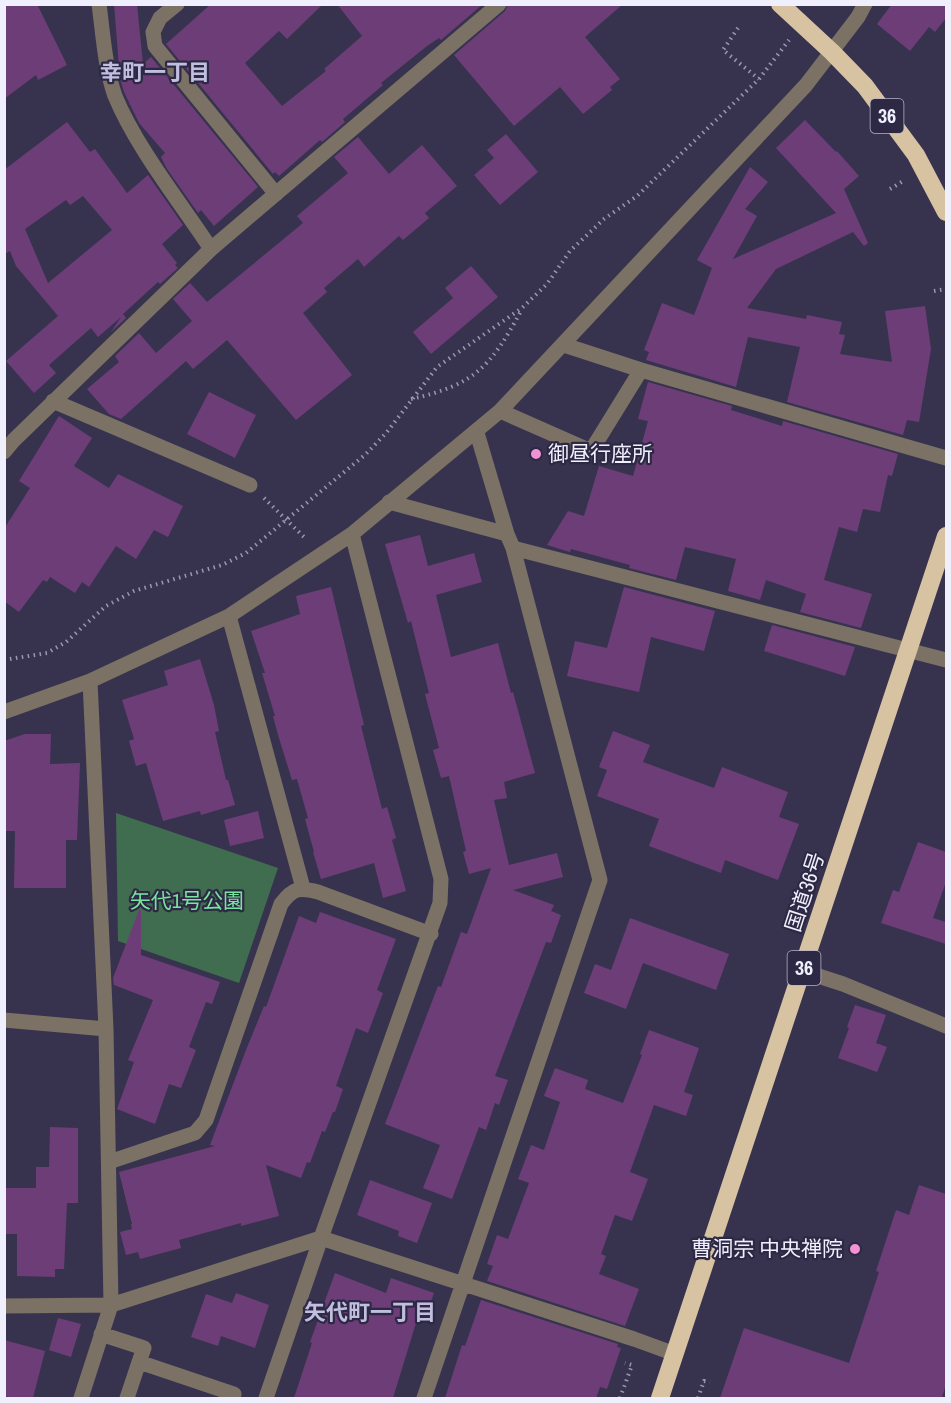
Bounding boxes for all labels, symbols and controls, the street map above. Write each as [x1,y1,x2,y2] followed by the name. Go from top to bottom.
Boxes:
[100,57,210,87] district label: 幸町一丁目
[870,99,904,133] road number: 36
[548,439,653,468] place label: 御昼行座所
[529,447,543,461] marker: 御昼行座所
[778,848,831,935] street label: 国道36号
[130,886,244,915] park label: 矢代1号公園
[788,951,820,985] road number: 36
[691,1234,843,1263] place label: 曹洞宗 中央禅院
[848,1242,862,1256] marker: 曹洞宗 中央禅院
[304,1297,436,1327] district label: 矢代町一丁目

